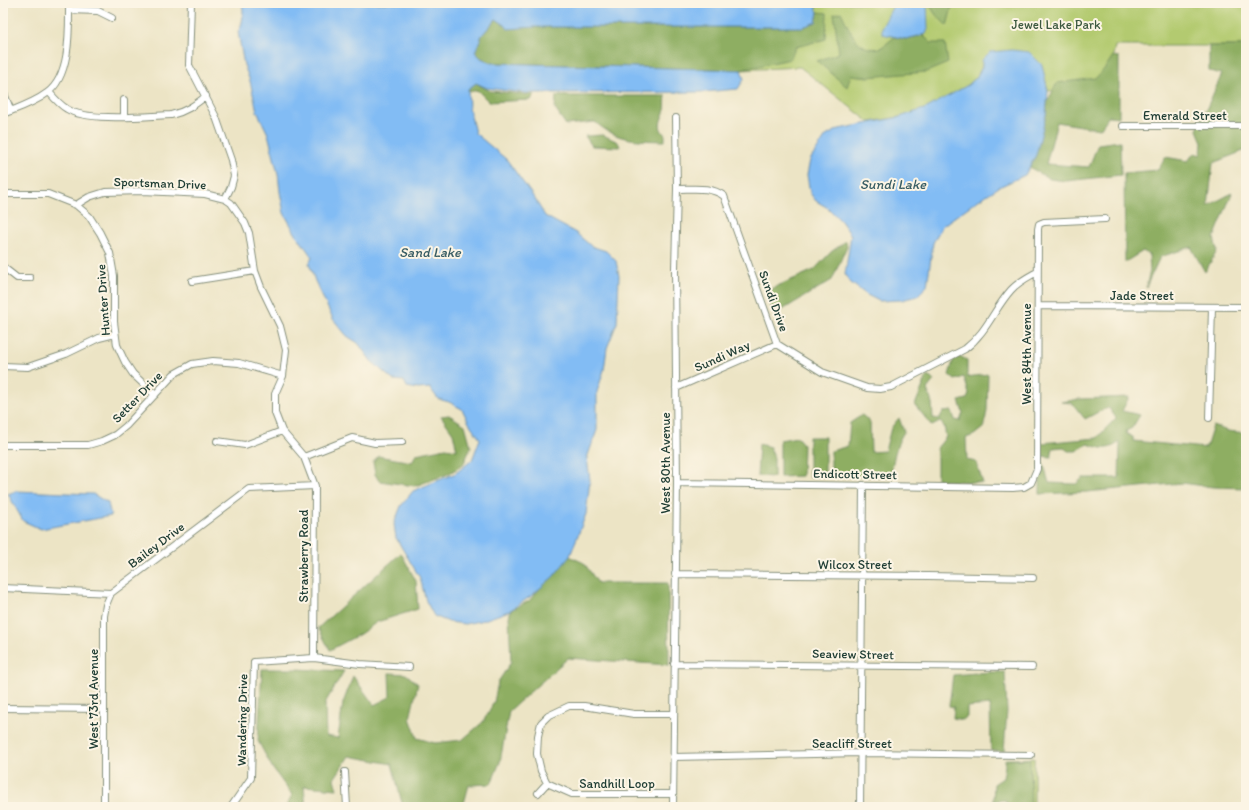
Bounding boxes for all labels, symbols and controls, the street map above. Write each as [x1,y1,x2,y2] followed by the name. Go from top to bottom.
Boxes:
[1011,17,1101,32] park label: Jewel Lake Park
[1143,108,1227,123] street label: Emerald Street
[113,174,207,192] street label: Sportsman Drive
[860,176,927,193] water label: Sundi Lake
[399,244,462,261] water label: Sand Lake
[93,264,113,336] street label: Hunter Drive
[756,268,792,334] street label: Sundi Drive
[1110,288,1174,303] street label: Jade Street
[1019,303,1034,405] street label: West 84th Avenue
[692,337,752,375] street label: Sundi Way
[109,368,165,426] street label: Setter Drive
[658,412,673,514] street label: West 80th Avenue
[813,466,897,482] street label: Endicott Street
[296,509,311,602] street label: Strawberry Road
[125,519,187,571] street label: Bailey Drive
[818,557,892,572] street label: Wilcox Street
[812,646,894,662] street label: Seaview Street
[86,649,101,749] street label: West 73rd Avenue
[234,674,250,766] street label: Wandering Drive
[812,736,892,751] street label: Seacliff Street
[579,776,655,791] street label: Sandhill Loop

